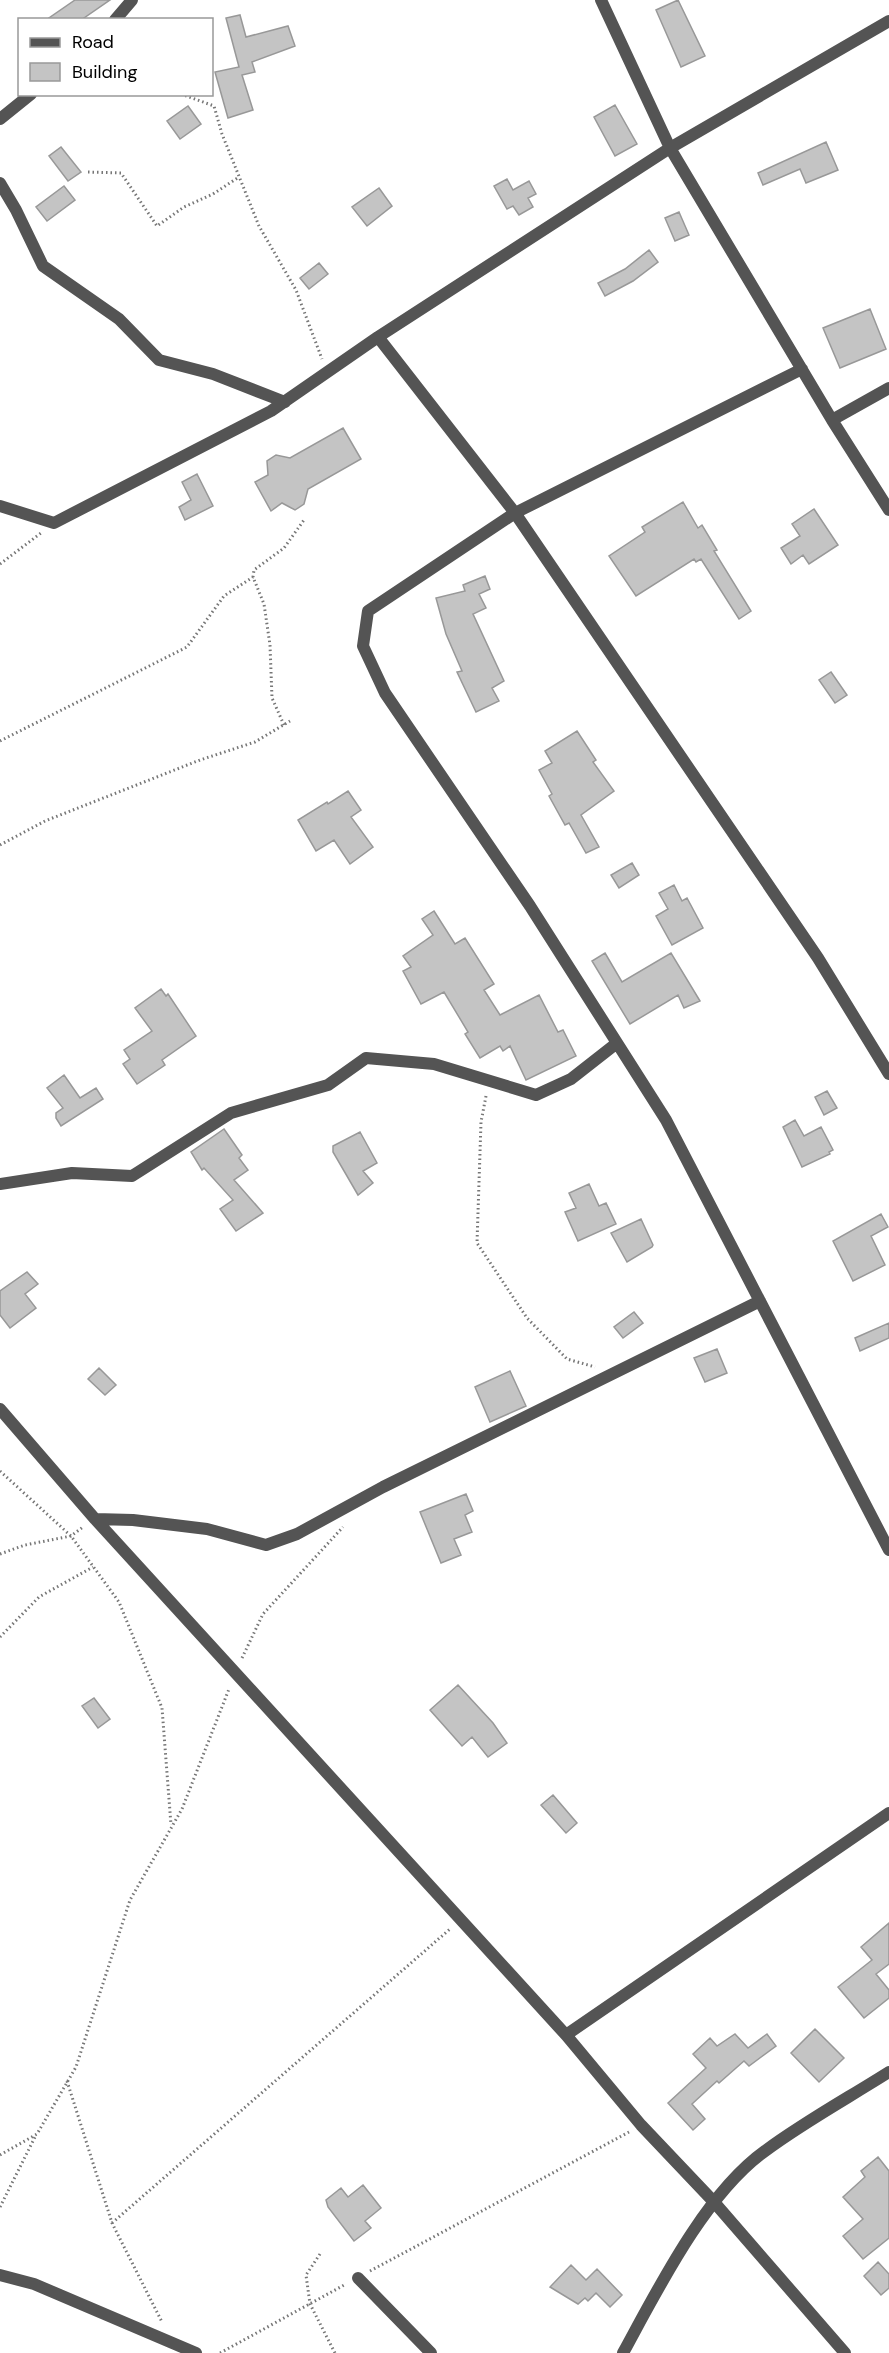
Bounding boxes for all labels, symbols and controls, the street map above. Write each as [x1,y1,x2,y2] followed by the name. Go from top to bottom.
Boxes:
[18,18,213,96] legend
[72,30,114,54] text: Road
[72,60,137,84] text: Building

